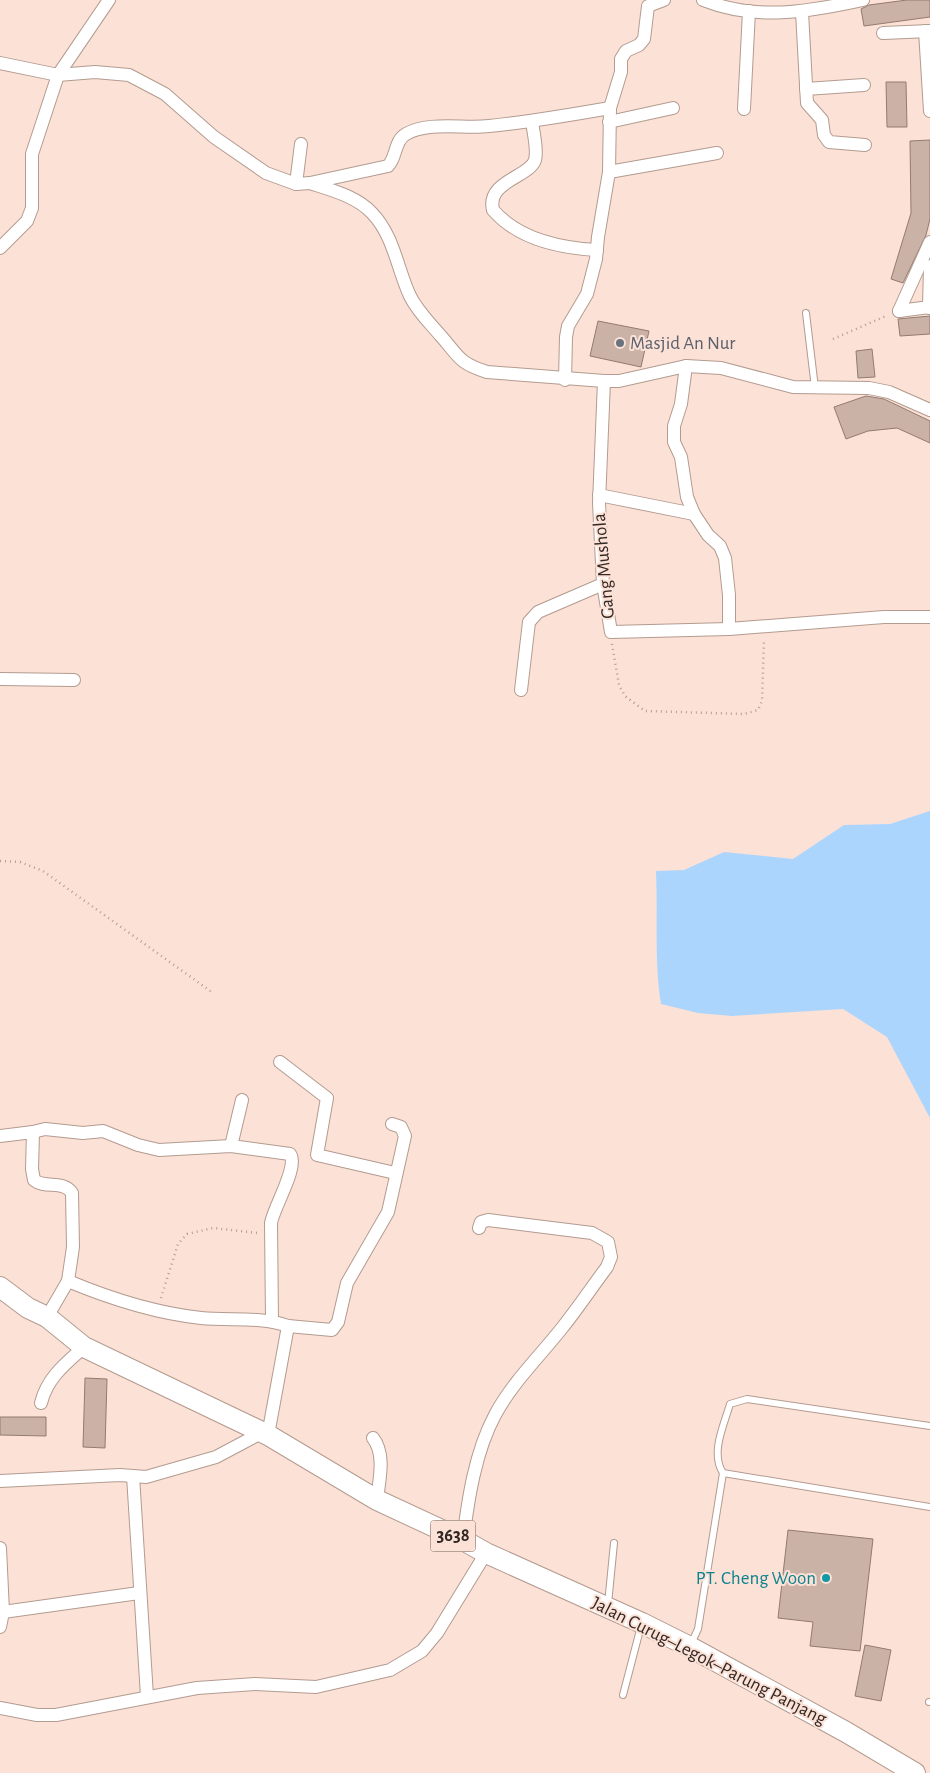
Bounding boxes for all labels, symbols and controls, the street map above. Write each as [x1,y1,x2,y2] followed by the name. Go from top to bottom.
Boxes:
[630,334,735,353] place label: Masjid An Nur
[614,337,626,349] marker: Masjid An Nur
[590,512,618,620] street label: Gang Mushola
[430,1520,476,1552] road number: 3638
[696,1569,816,1588] place label: PT. Cheng Woon
[820,1572,832,1584] marker: PT. Cheng Woon
[588,1593,830,1729] street label: Jalan Curug–Legok–Parung Panjang

